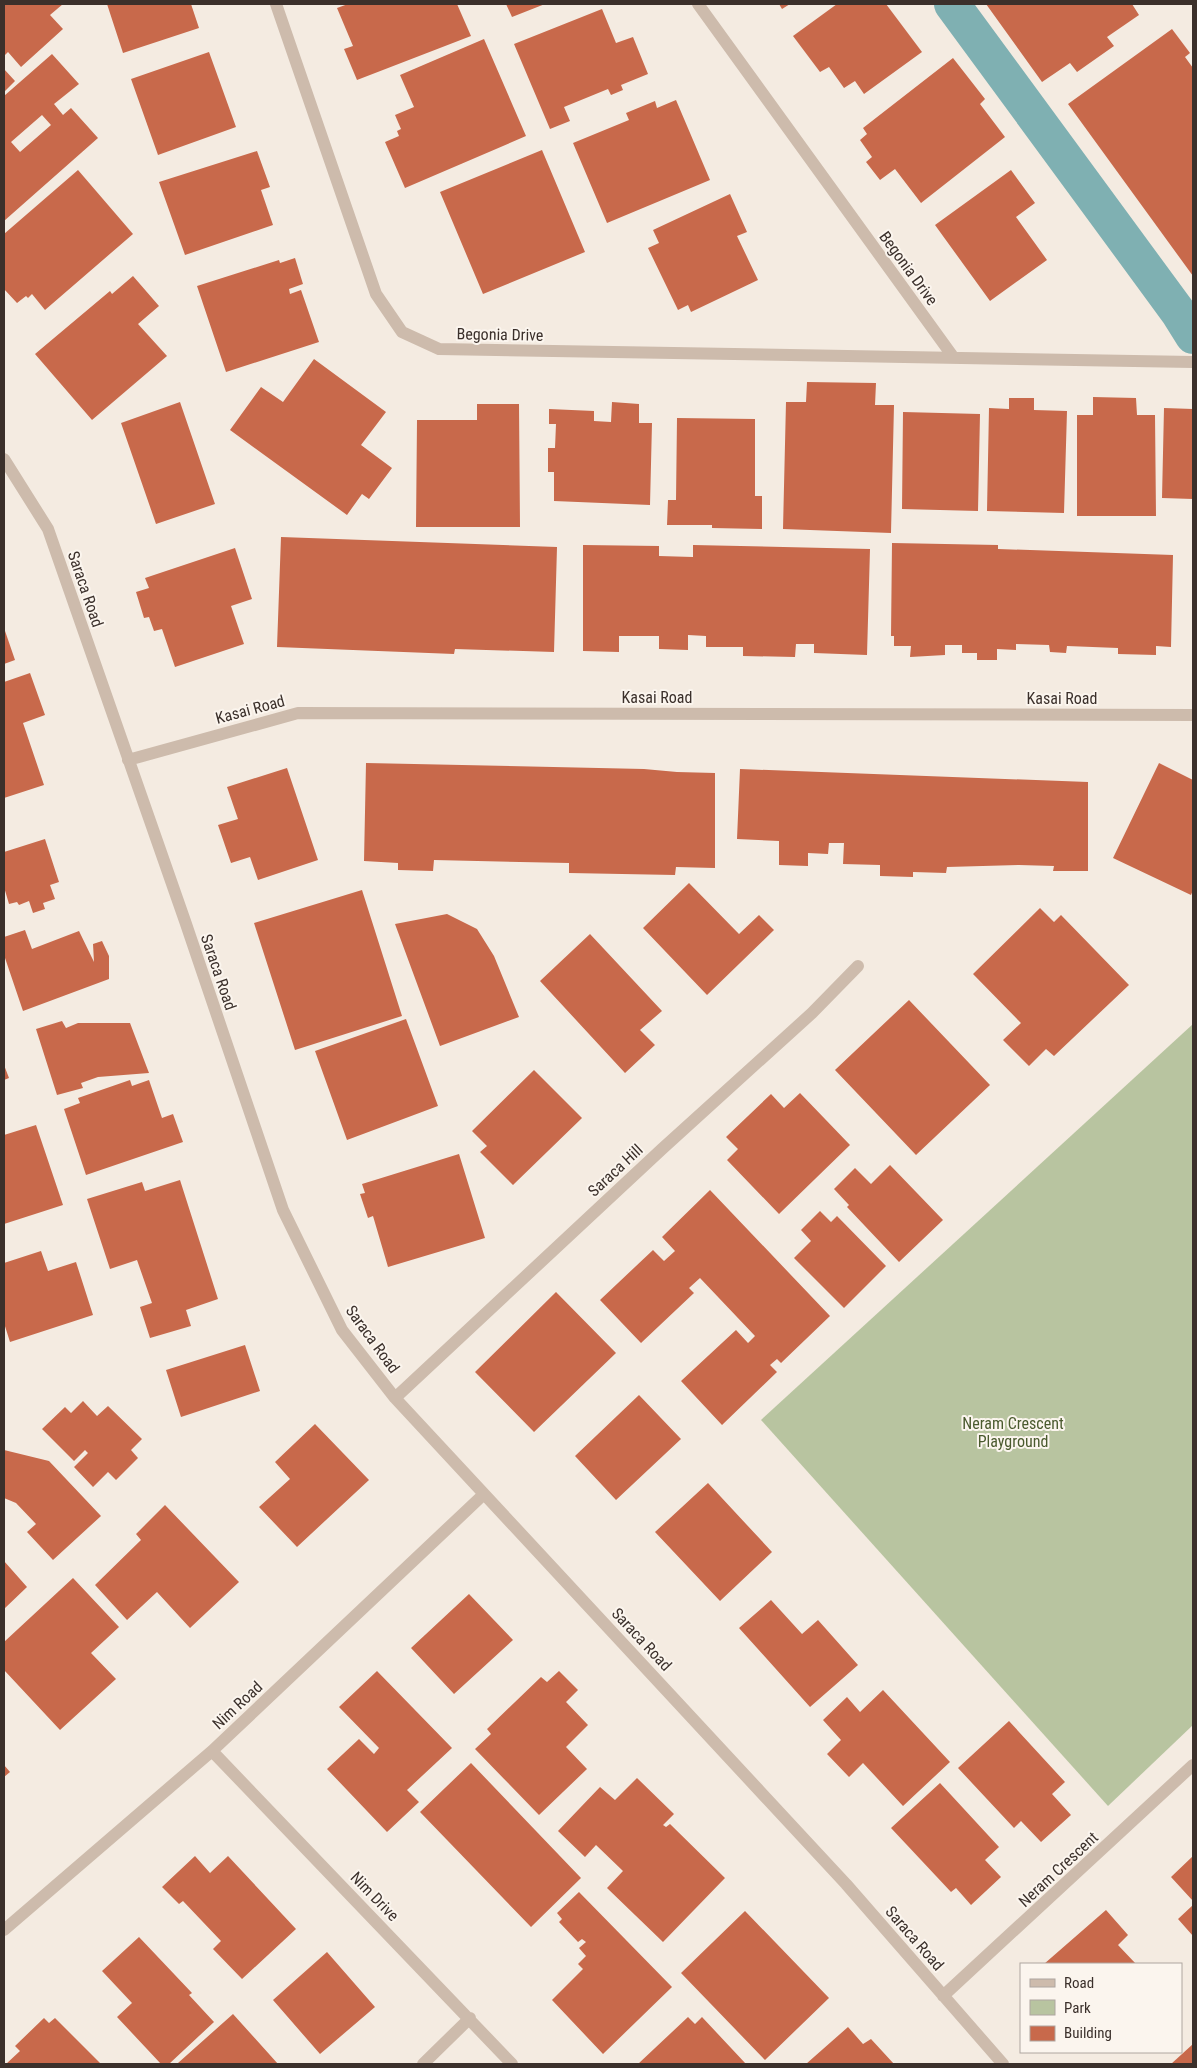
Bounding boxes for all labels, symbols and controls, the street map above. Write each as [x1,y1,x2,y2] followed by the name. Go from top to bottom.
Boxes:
[875,228,942,309] street label: Begonia Drive
[456,324,544,345] street label: Begonia Drive
[64,549,107,630] street label: Saraca Road
[622,688,692,707] street label: Kasai Road
[1027,689,1097,708] street label: Kasai Road
[213,691,287,728] street label: Kasai Road
[197,932,240,1013] street label: Saraca Road
[584,1140,647,1200] street label: Saraca Hill
[342,1302,404,1377] street label: Saraca Road
[962,1414,1064,1451] park label: Neram Crescent Playground
[608,1604,676,1675] street label: Saraca Road
[208,1677,266,1733] street label: Nim Road
[1015,1828,1102,1911] street label: Neram Crescent
[347,1868,403,1925] street label: Nim Drive
[882,1902,948,1974] street label: Saraca Road
[1020,1963,1182,2053] legend
[1064,1974,1094,1992] text: Road
[1064,1999,1091,2017] text: Park
[1064,2024,1112,2042] text: Building

